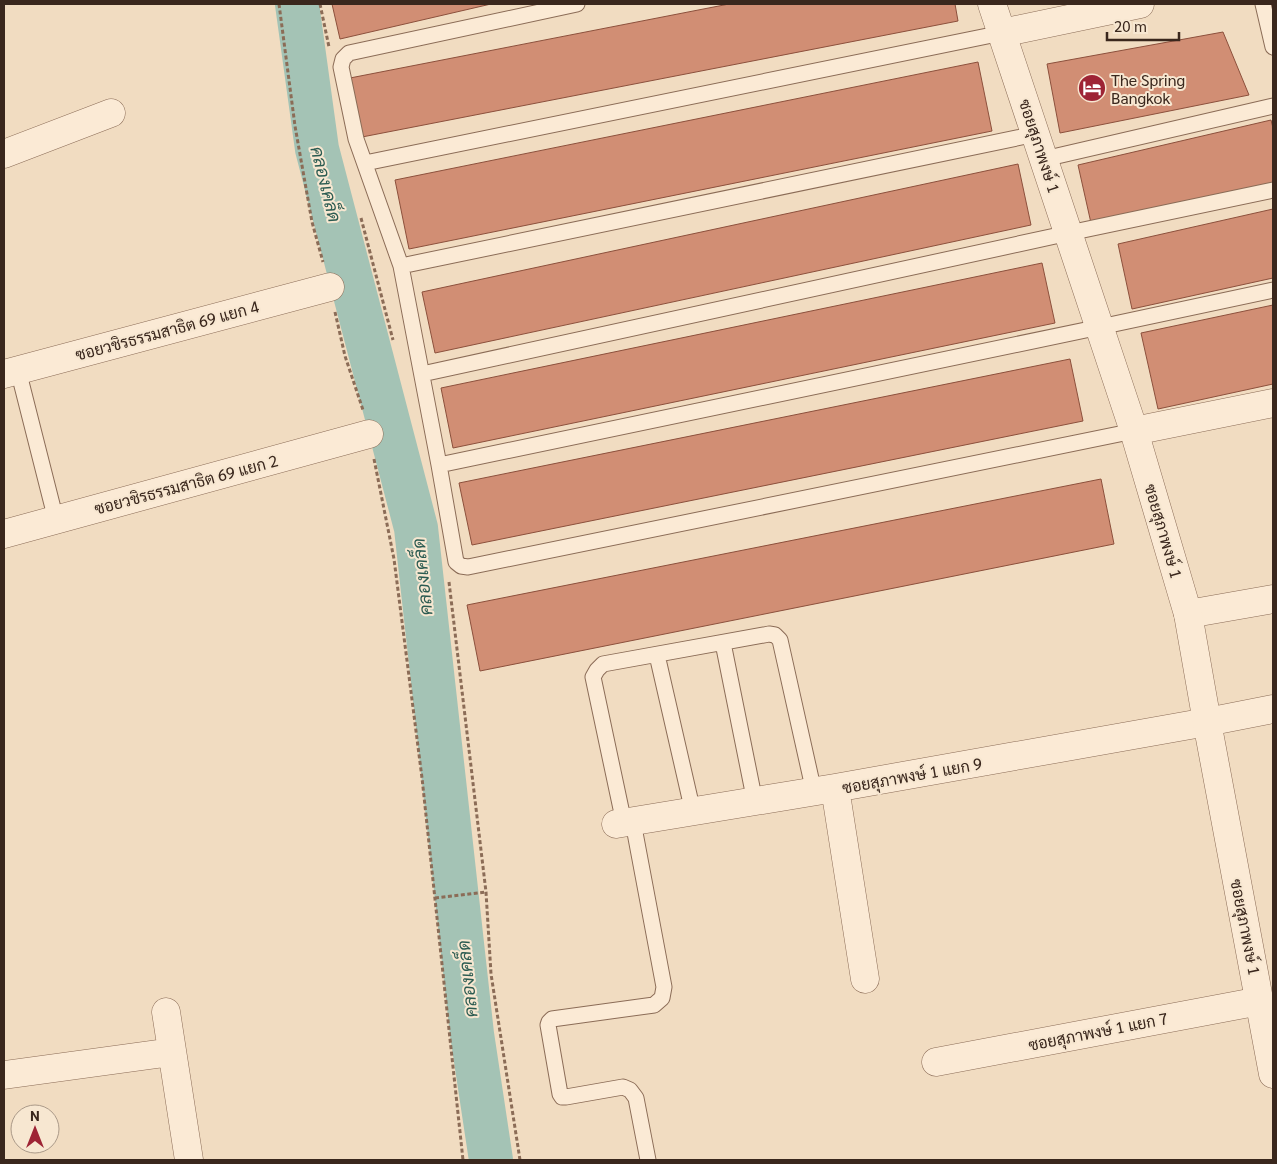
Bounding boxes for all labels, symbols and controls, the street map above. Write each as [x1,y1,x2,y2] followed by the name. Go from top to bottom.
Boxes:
[1107,10,1180,42] scale bar
[1114,16,1147,35] text: 20 m
[1111,69,1185,108] place label: The Spring Bangkok
[1077,73,1107,103] hotel icon: The Spring Bangkok
[1013,96,1066,196] street label: ซอยสุภาพงษ์ 1
[306,143,349,224] water label: คลองเคล็ด
[73,295,261,365] street label: ซอยวชิรธรรมสาธิต 69 แยก 4
[92,449,280,519] street label: ซอยวชิรธรรมสาธิต 69 แยก 2
[1139,481,1189,581] street label: ซอยสุภาพงษ์ 1
[405,537,436,617] water label: คลองเคล็ด
[840,751,984,800] street label: ซอยสุภาพงษ์ 1 แยก 9
[1224,877,1267,977] street label: ซอยสุภาพงษ์ 1
[450,939,481,1019] water label: คลองเคล็ด
[1026,1006,1170,1057] street label: ซอยสุภาพงษ์ 1 แยก 7
[10,1104,60,1154] north arrow
[30,1106,40,1124] text: N

